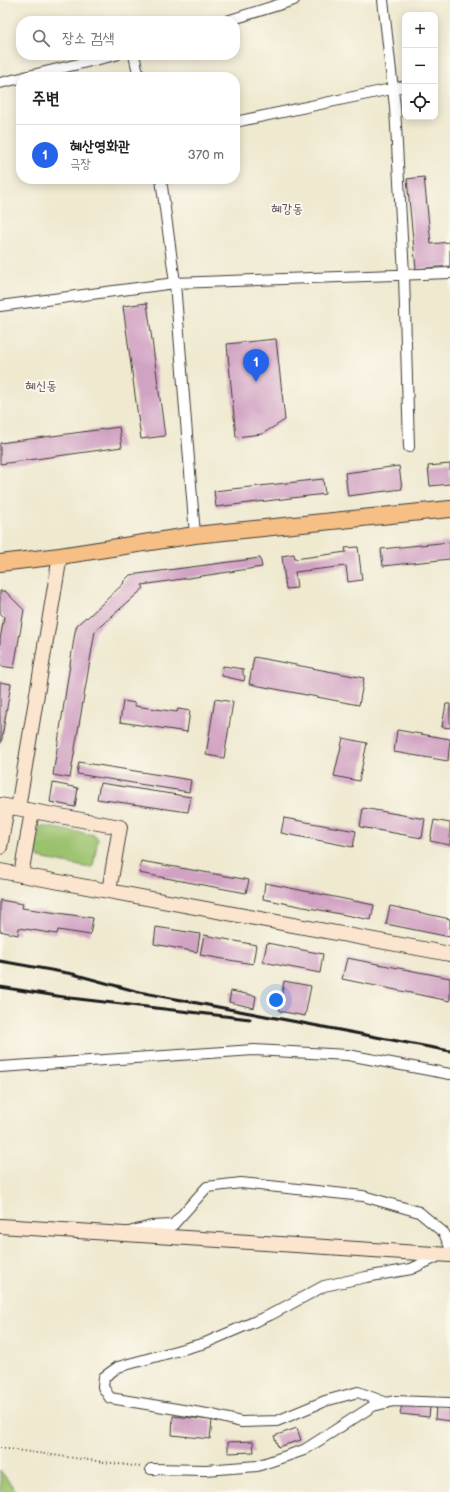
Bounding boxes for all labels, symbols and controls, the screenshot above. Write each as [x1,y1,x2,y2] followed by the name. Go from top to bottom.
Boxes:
[402,12,438,120] map controls
[402,12,438,48] button: +
[16,16,240,60] search box
[30,27,52,49] icon: search
[62,29,114,48] text: 장소 검색
[402,48,438,84] button: −
[402,84,438,120] button: locate
[32,89,59,109] text: 주변
[70,137,130,156] text: 혜산영화관
[42,147,48,163] text: 1
[188,147,224,163] text: 370 m
[70,156,91,172] text: 극장
[271,201,303,217] district label: 혜강동
[243,349,269,382] pin: 1
[25,378,57,394] district label: 혜신동
[266,990,286,1010] your location

